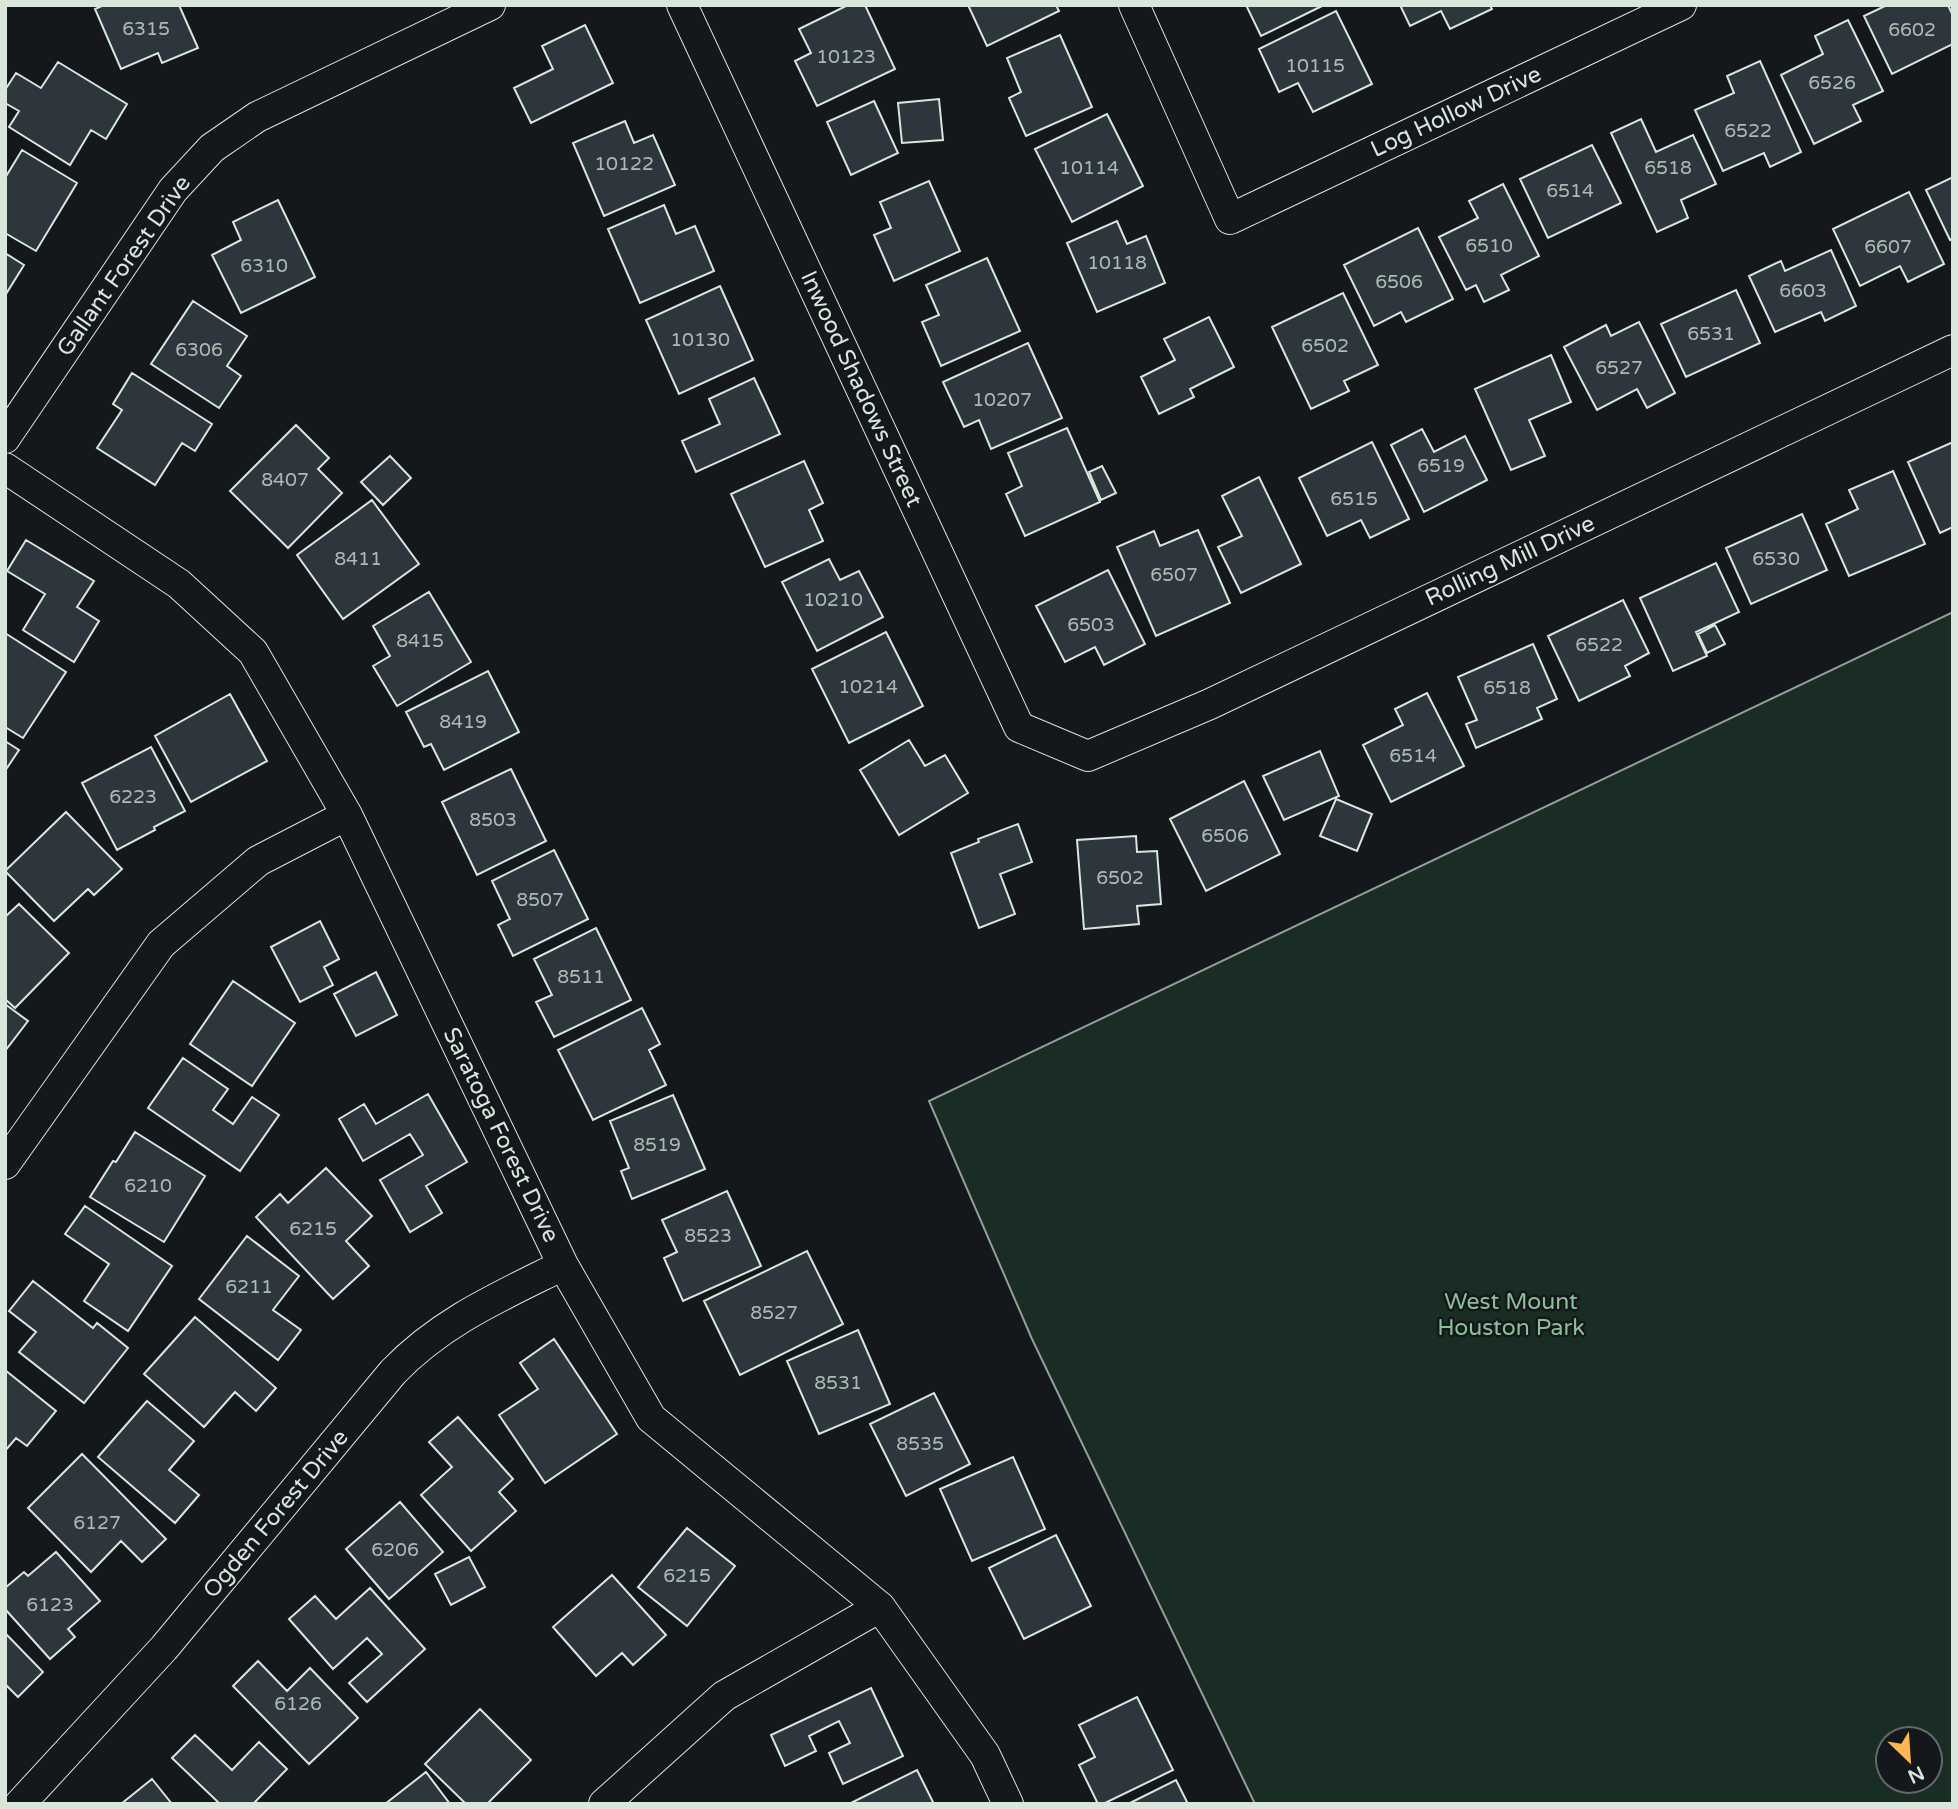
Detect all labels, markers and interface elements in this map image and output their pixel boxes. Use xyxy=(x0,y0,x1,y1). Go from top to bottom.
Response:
house number: 6315 xyxy=(122,18,170,40)
house number: 6602 xyxy=(1888,19,1936,41)
house number: 10123 xyxy=(816,46,876,68)
house number: 10115 xyxy=(1285,55,1345,77)
street label: Log Hollow Drive xyxy=(1366,60,1546,164)
house number: 6526 xyxy=(1808,72,1856,94)
house number: 6522 xyxy=(1724,120,1772,142)
house number: 10122 xyxy=(594,153,654,175)
house number: 10114 xyxy=(1059,157,1119,179)
house number: 6518 xyxy=(1644,157,1692,179)
street label: Gallant Forest Drive xyxy=(51,170,197,362)
house number: 6514 xyxy=(1546,180,1594,202)
house number: 6510 xyxy=(1465,235,1513,257)
house number: 6607 xyxy=(1864,236,1912,258)
house number: 10118 xyxy=(1087,252,1147,274)
house number: 6310 xyxy=(240,255,288,277)
street label: Inwood Shadows Street xyxy=(794,267,928,512)
house number: 6506 xyxy=(1375,271,1423,293)
house number: 6603 xyxy=(1779,280,1827,302)
house number: 6531 xyxy=(1687,323,1735,345)
house number: 10130 xyxy=(670,329,730,351)
house number: 6502 xyxy=(1301,335,1349,357)
house number: 6306 xyxy=(175,339,223,361)
house number: 6527 xyxy=(1595,357,1643,379)
house number: 10207 xyxy=(972,389,1032,411)
house number: 6519 xyxy=(1417,455,1465,477)
house number: 8407 xyxy=(261,469,309,491)
house number: 6515 xyxy=(1330,488,1378,510)
street label: Rolling Mill Drive xyxy=(1421,509,1599,613)
house number: 8411 xyxy=(334,548,382,570)
house number: 6530 xyxy=(1752,548,1800,570)
house number: 6507 xyxy=(1150,564,1198,586)
house number: 10210 xyxy=(803,589,863,611)
house number: 6503 xyxy=(1067,614,1115,636)
house number: 8415 xyxy=(396,630,444,652)
house number: 6522 xyxy=(1575,634,1623,656)
house number: 10214 xyxy=(838,676,898,698)
house number: 6518 xyxy=(1483,677,1531,699)
house number: 8419 xyxy=(439,711,487,733)
house number: 6514 xyxy=(1389,745,1437,767)
house number: 6223 xyxy=(109,786,157,808)
house number: 8503 xyxy=(469,809,517,831)
house number: 6506 xyxy=(1201,825,1249,847)
house number: 6502 xyxy=(1096,867,1144,889)
house number: 8507 xyxy=(516,889,564,911)
house number: 8511 xyxy=(557,966,605,988)
street label: Saratoga Forest Drive xyxy=(437,1023,565,1247)
house number: 8519 xyxy=(633,1134,681,1156)
house number: 6210 xyxy=(124,1175,172,1197)
house number: 6215 xyxy=(289,1218,337,1240)
house number: 8523 xyxy=(684,1225,732,1247)
house number: 6211 xyxy=(225,1276,273,1298)
park label: West Mount Houston Park xyxy=(1437,1288,1585,1342)
house number: 8527 xyxy=(750,1302,798,1324)
house number: 8531 xyxy=(814,1372,862,1394)
street label: Ogden Forest Drive xyxy=(197,1424,355,1604)
house number: 8535 xyxy=(896,1433,944,1455)
house number: 6127 xyxy=(73,1512,121,1534)
house number: 6206 xyxy=(371,1539,419,1561)
house number: 6215 xyxy=(663,1565,711,1587)
house number: 6123 xyxy=(26,1594,74,1616)
house number: 6126 xyxy=(274,1693,322,1715)
north arrow xyxy=(1874,1725,1944,1795)
text: N xyxy=(1904,1761,1927,1788)

